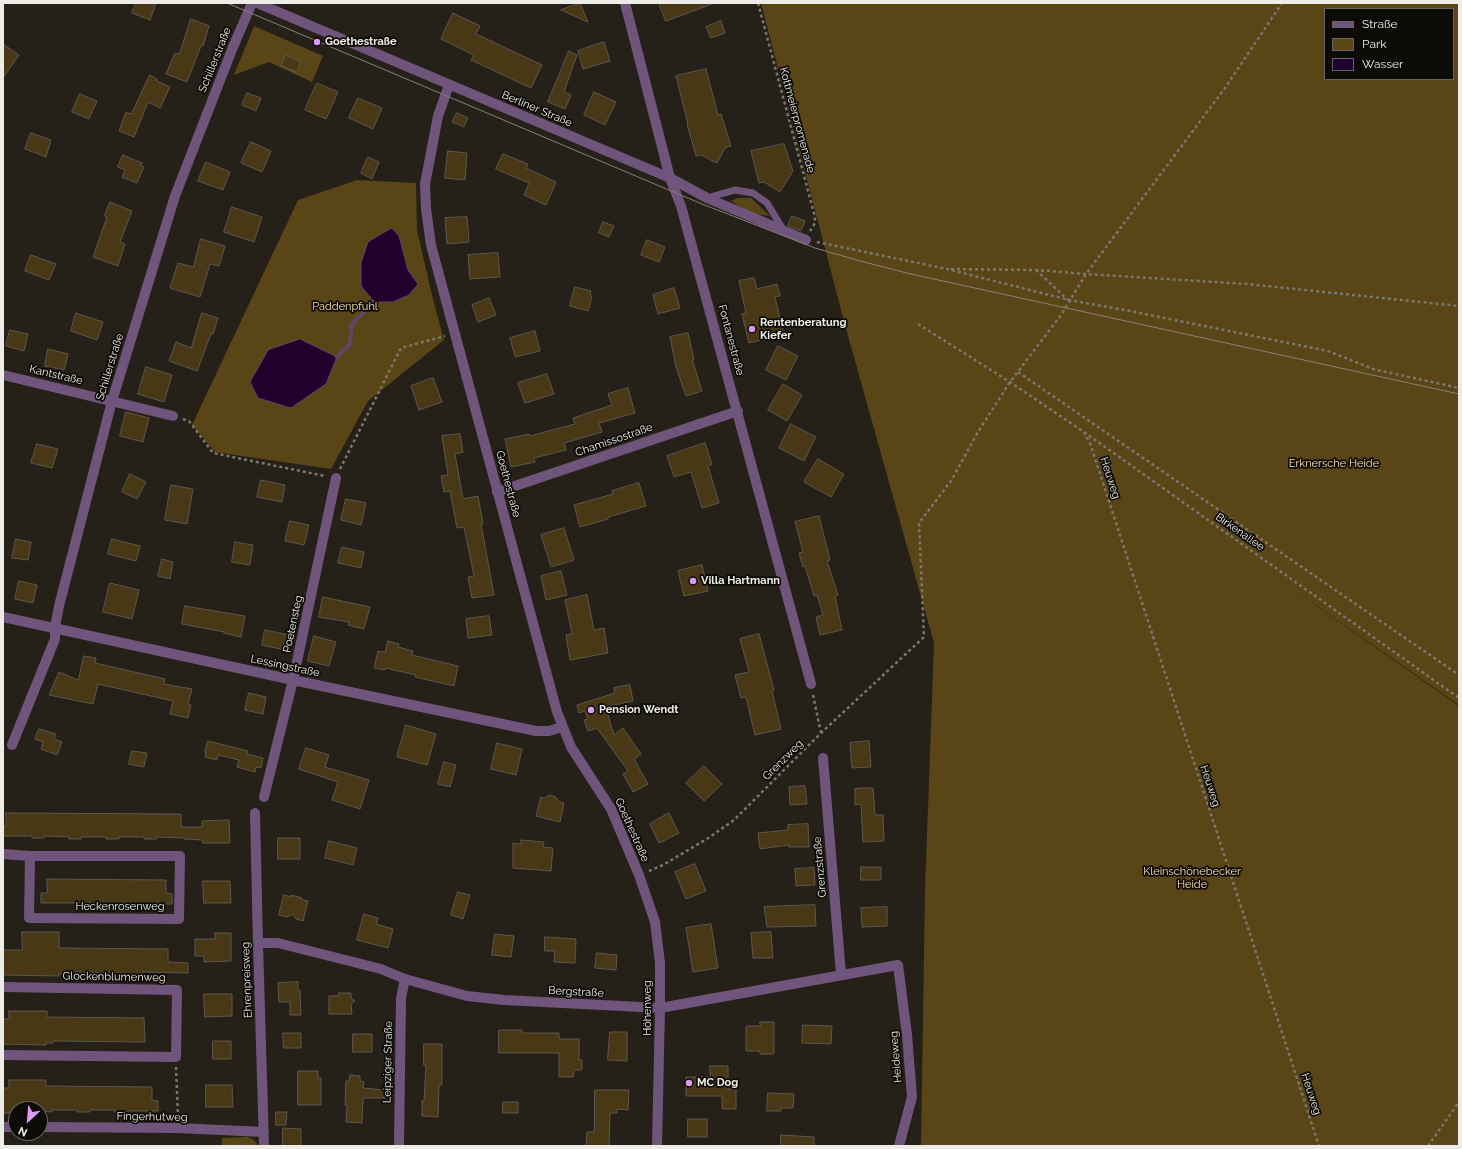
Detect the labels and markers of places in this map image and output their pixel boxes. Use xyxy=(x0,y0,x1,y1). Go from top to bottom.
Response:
place label: Goethestraße xyxy=(325,35,397,49)
marker: Goethestraße xyxy=(312,37,322,47)
place label: Rentenberatung Kiefer xyxy=(760,316,846,342)
marker: Rentenberatung Kiefer xyxy=(747,324,757,334)
place label: Villa Hartmann xyxy=(701,574,780,588)
marker: Villa Hartmann xyxy=(688,576,698,586)
place label: Pension Wendt xyxy=(599,703,678,717)
marker: Pension Wendt xyxy=(586,705,596,715)
place label: MC Dog xyxy=(697,1076,738,1090)
marker: MC Dog xyxy=(684,1078,694,1088)

